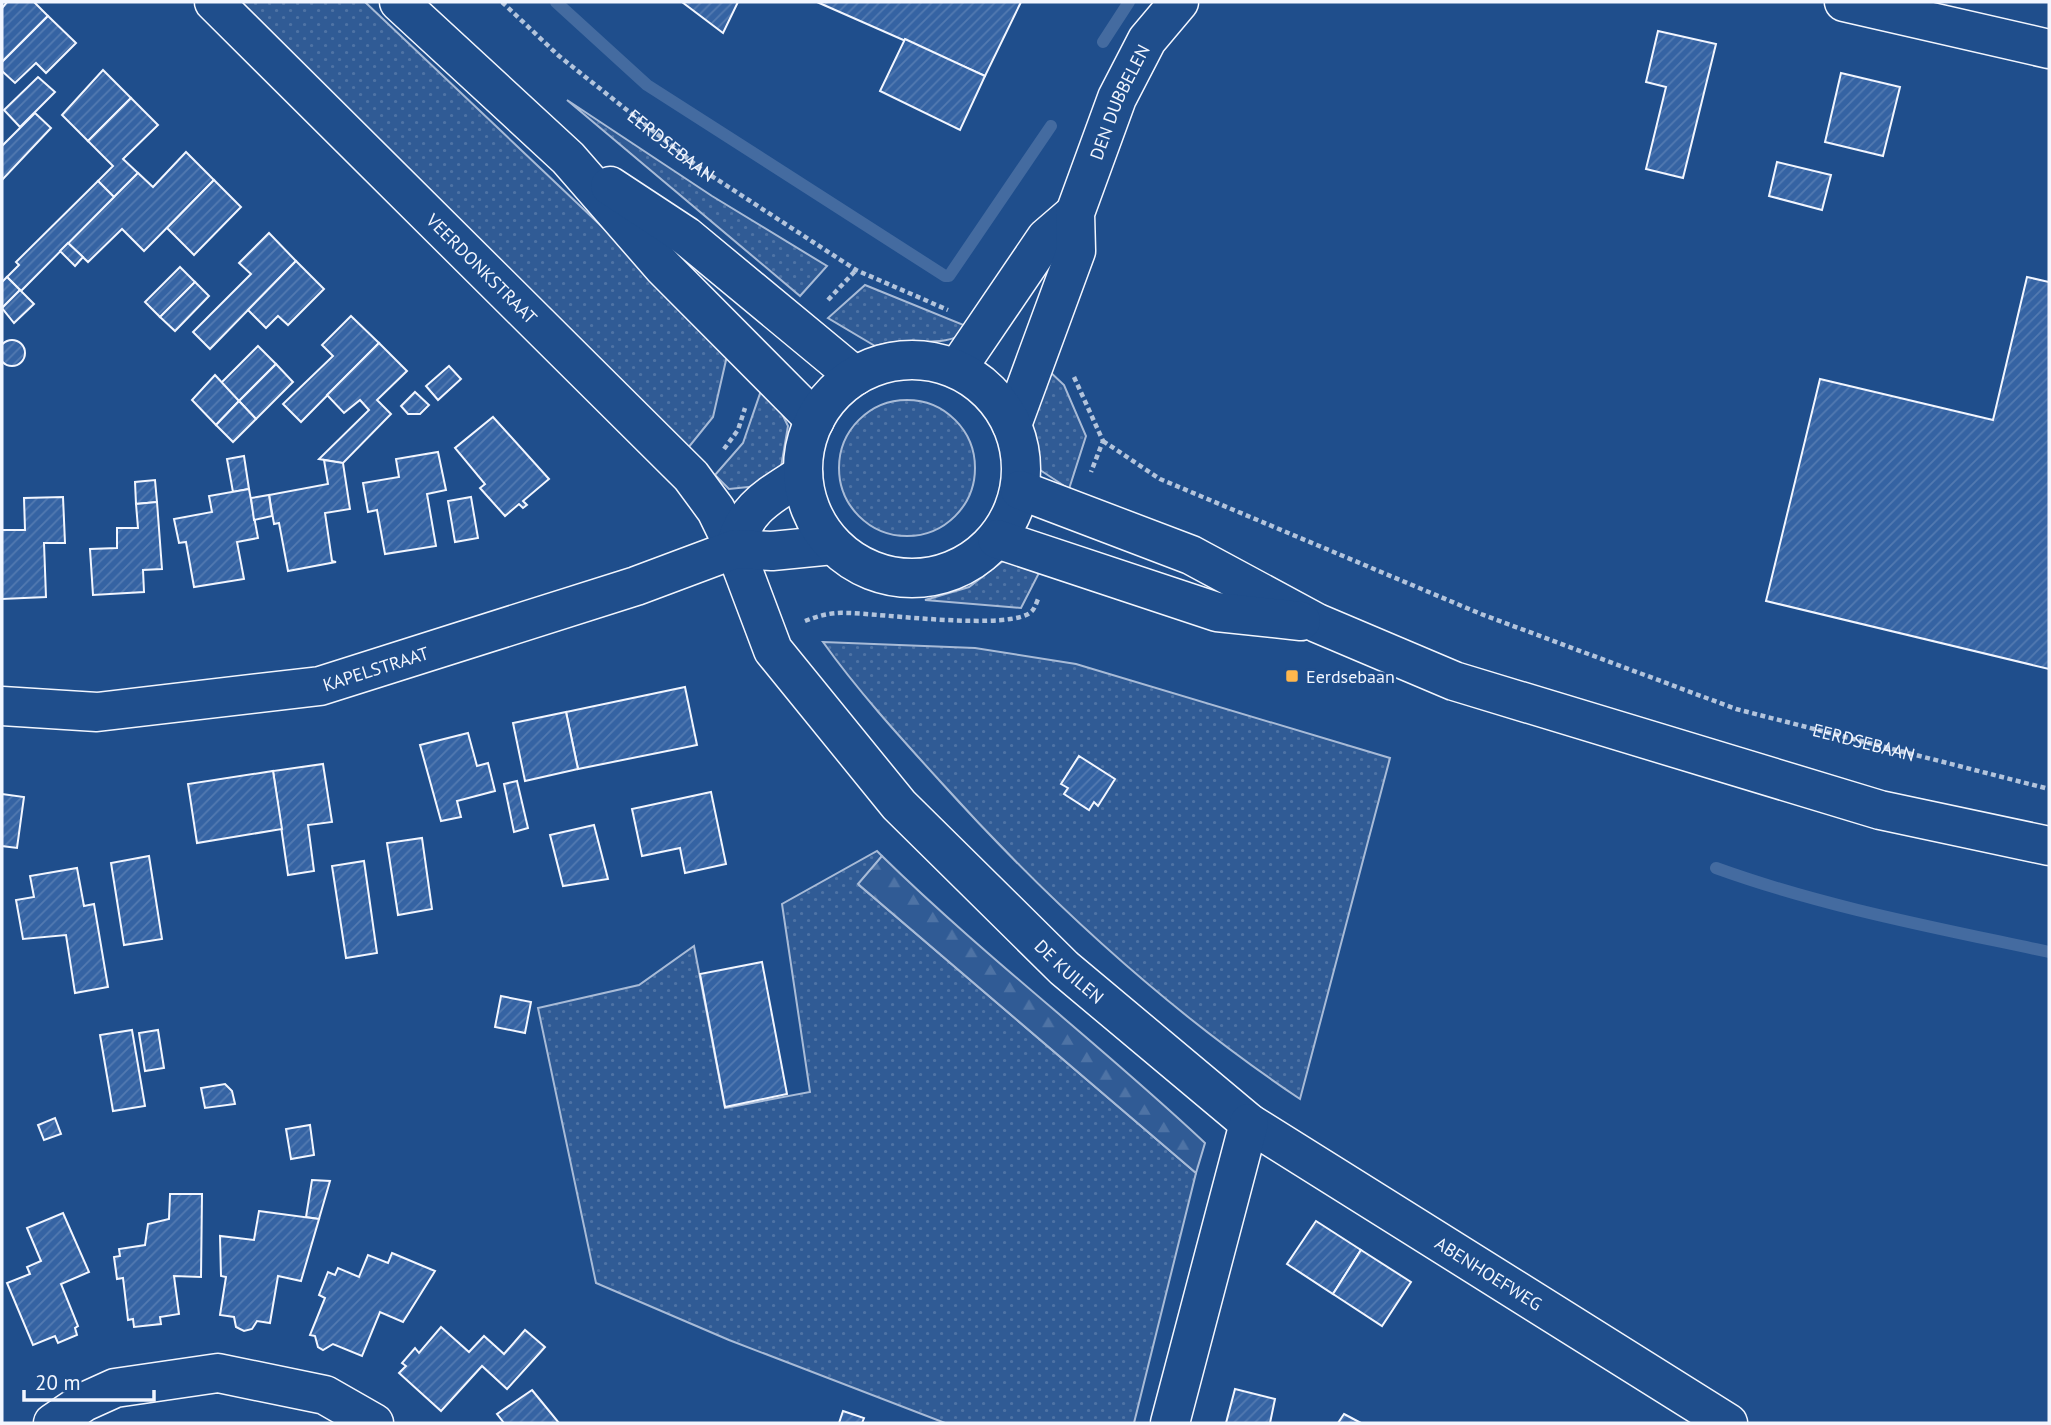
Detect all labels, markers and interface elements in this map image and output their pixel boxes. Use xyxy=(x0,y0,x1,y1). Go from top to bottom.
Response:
street label: DEN DUBBELEN xyxy=(1084,40,1154,163)
street label: EERDSEBAAN xyxy=(623,104,719,186)
street label: VEERDONKSTRAAT xyxy=(421,208,542,328)
street label: KAPELSTRAAT xyxy=(320,641,431,696)
place label: Eerdsebaan xyxy=(1306,665,1395,688)
marker: Eerdsebaan xyxy=(1284,668,1300,684)
street label: EERDSEBAAN xyxy=(1810,718,1918,766)
street label: DE KUILEN xyxy=(1030,934,1109,1008)
street label: ABENHOEFWEG xyxy=(1431,1231,1547,1315)
scale bar xyxy=(24,1358,154,1402)
text: 20 m xyxy=(35,1369,81,1396)

